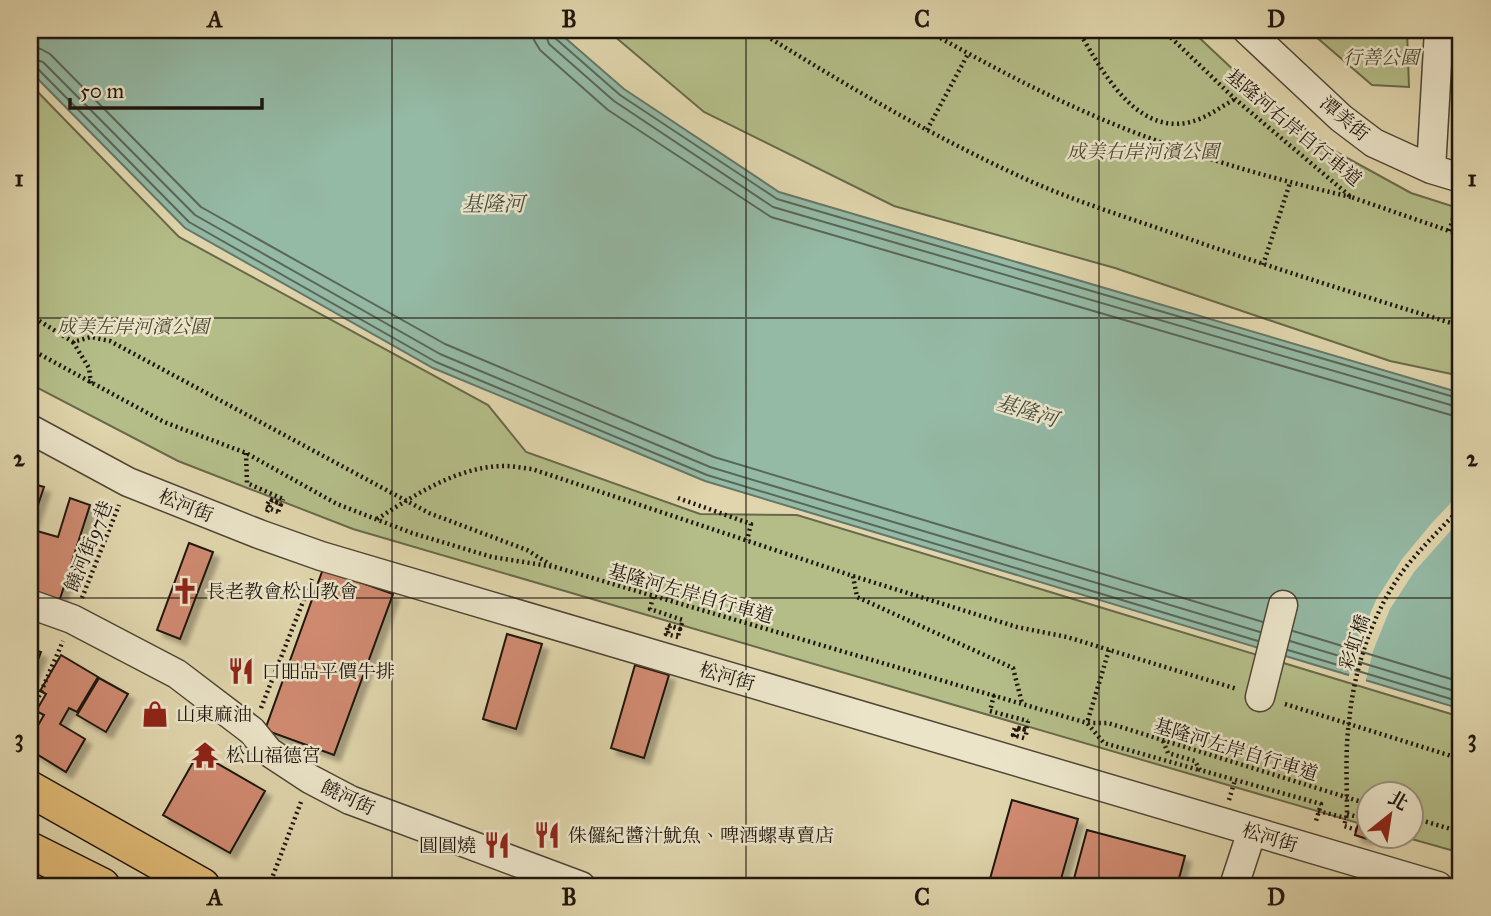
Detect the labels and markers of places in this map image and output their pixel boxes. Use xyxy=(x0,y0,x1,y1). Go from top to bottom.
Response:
church icon: 長老教會松山教會 xyxy=(170,576,200,606)
place label: 長老教會松山教會 xyxy=(206,580,358,603)
restaurant icon: 口昍品平價牛排 xyxy=(226,656,256,686)
place label: 口昍品平價牛排 xyxy=(262,660,395,683)
shop icon: 山東麻油 xyxy=(140,699,170,729)
place label: 山東麻油 xyxy=(176,703,252,726)
temple icon: 松山福德宮 xyxy=(190,740,220,770)
place label: 松山福德宮 xyxy=(226,744,321,767)
restaurant icon: 侏儸紀醬汁魷魚、啤酒螺專賣店 xyxy=(532,820,562,850)
place label: 侏儸紀醬汁魷魚、啤酒螺專賣店 xyxy=(568,824,834,847)
restaurant icon: 圓圓燒 xyxy=(482,830,512,860)
place label: 圓圓燒 xyxy=(419,834,476,857)

